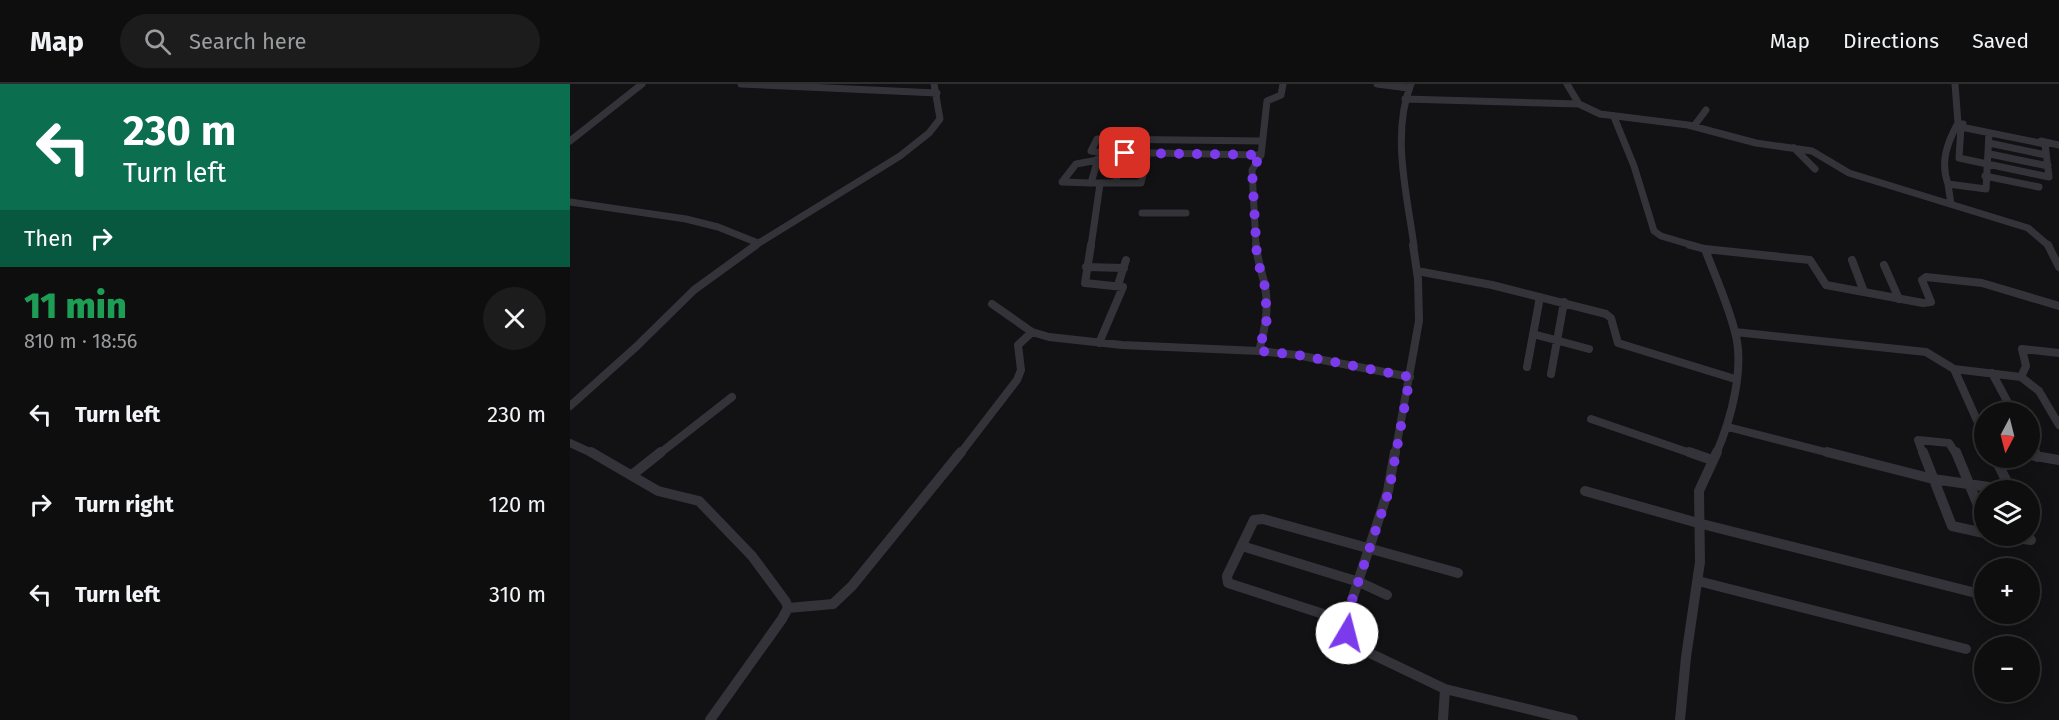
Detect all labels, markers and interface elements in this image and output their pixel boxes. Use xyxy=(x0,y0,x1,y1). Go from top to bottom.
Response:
search box xyxy=(120,14,540,68)
text: Map xyxy=(30,25,84,58)
icon: search xyxy=(141,25,174,58)
text: Search here xyxy=(189,28,307,55)
text: Map xyxy=(1770,28,1810,54)
text: Directions xyxy=(1843,28,1939,54)
text: Saved xyxy=(1972,28,2029,54)
text: 230 m xyxy=(123,106,236,156)
icon: left xyxy=(24,108,102,186)
pin xyxy=(1099,127,1150,178)
icon: arrive xyxy=(1108,136,1141,169)
text: Turn left xyxy=(123,157,226,189)
icon: right xyxy=(85,222,118,255)
text: Then xyxy=(24,225,73,252)
text: 11 min xyxy=(24,284,127,328)
button: close xyxy=(483,287,546,350)
text: 810 m · 18:56 xyxy=(24,329,137,353)
icon: left xyxy=(24,398,57,431)
text: Turn left xyxy=(75,401,160,428)
text: 230 m xyxy=(487,401,546,428)
north arrow xyxy=(1974,402,2040,468)
map controls xyxy=(1974,402,2040,702)
button: layers xyxy=(1974,480,2040,546)
icon: right xyxy=(24,488,57,521)
text: Turn right xyxy=(75,491,174,518)
text: 120 m xyxy=(489,491,546,518)
button: + xyxy=(1974,558,2040,624)
icon: left xyxy=(24,578,57,611)
text: Turn left xyxy=(75,581,160,608)
text: 310 m xyxy=(489,581,546,608)
position arrow xyxy=(1315,601,1379,665)
button: − xyxy=(1974,636,2040,702)

